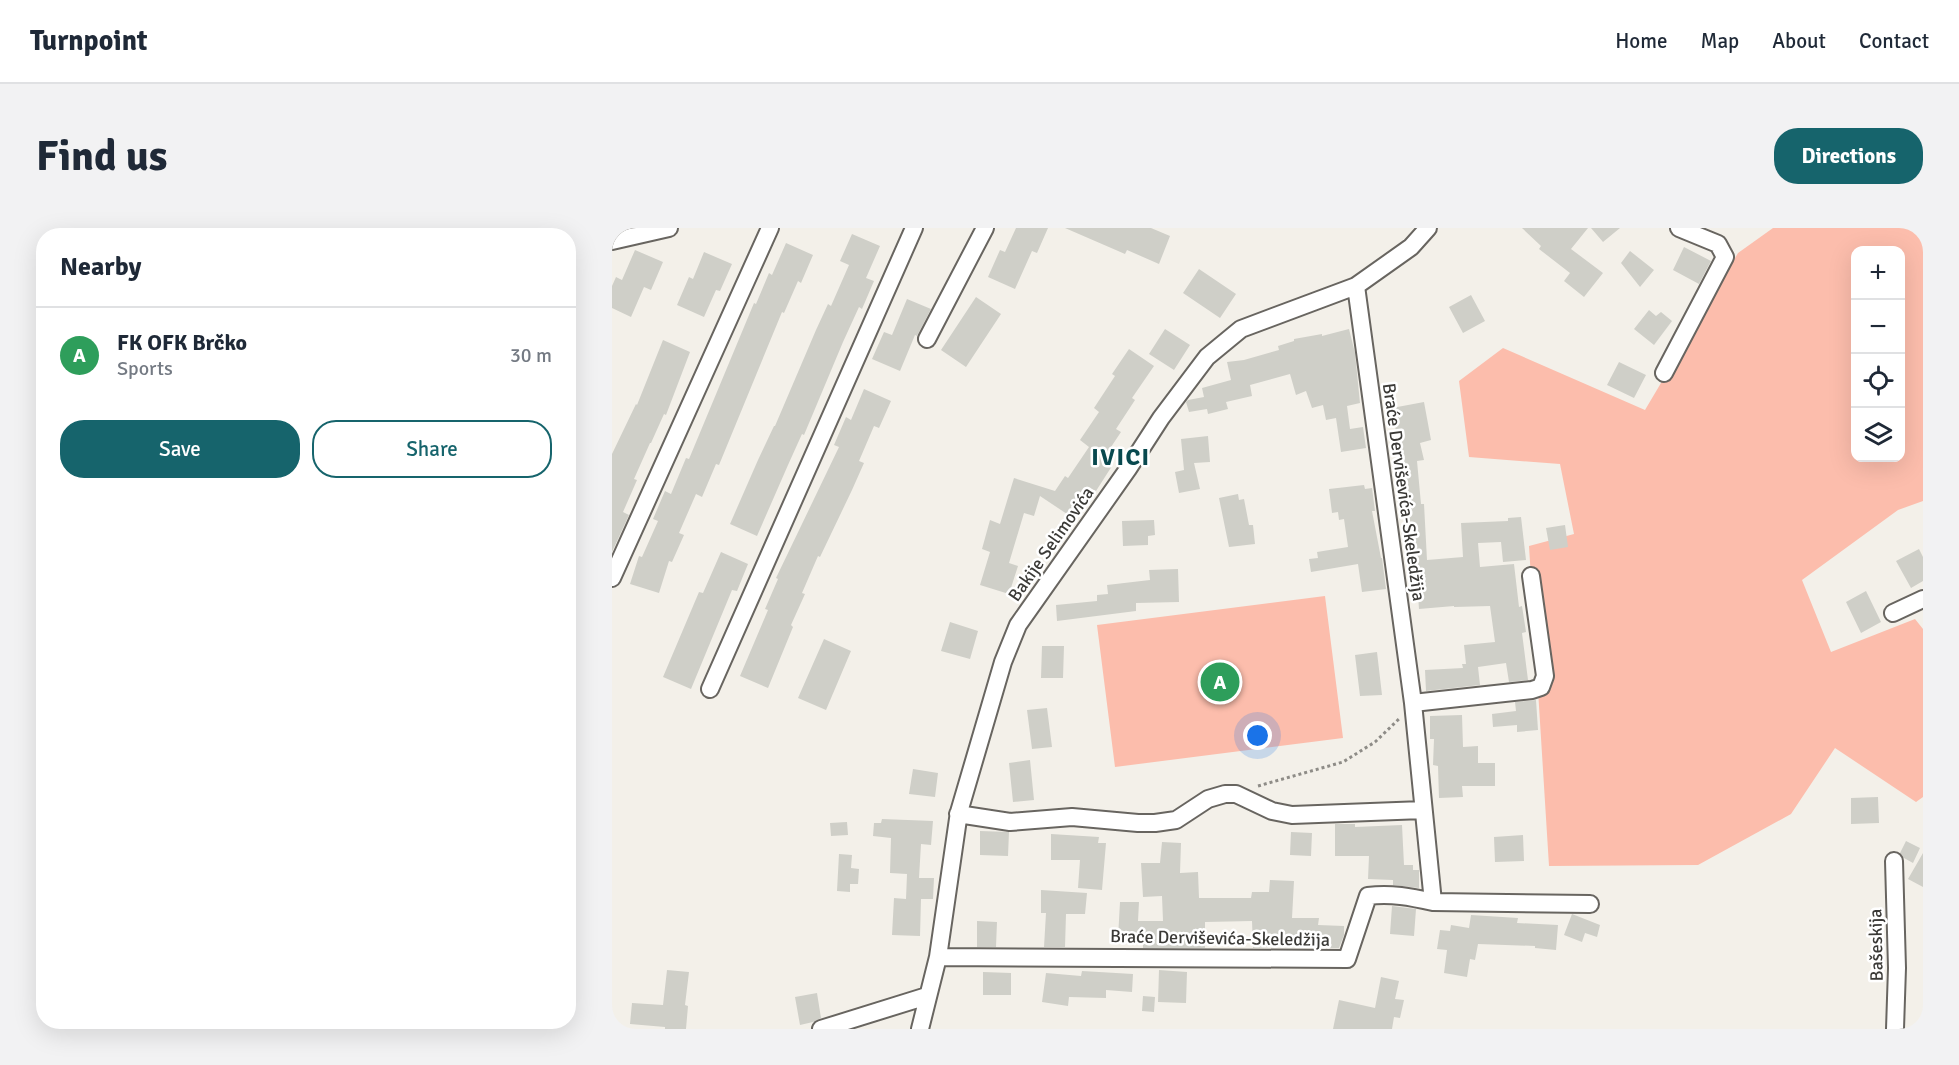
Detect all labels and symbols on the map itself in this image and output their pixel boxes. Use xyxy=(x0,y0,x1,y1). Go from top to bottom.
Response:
street label: Braće Derviševića-Skeledžija xyxy=(1378,382,1430,602)
district label: IVICI xyxy=(1091,442,1151,472)
street label: Bakije Selimovića xyxy=(1003,482,1099,606)
pin: A xyxy=(1200,660,1240,704)
your location xyxy=(1243,721,1272,750)
street label: Bašeskija xyxy=(1864,908,1888,982)
street label: Braće Derviševića-Skeledžija xyxy=(1110,925,1330,951)

